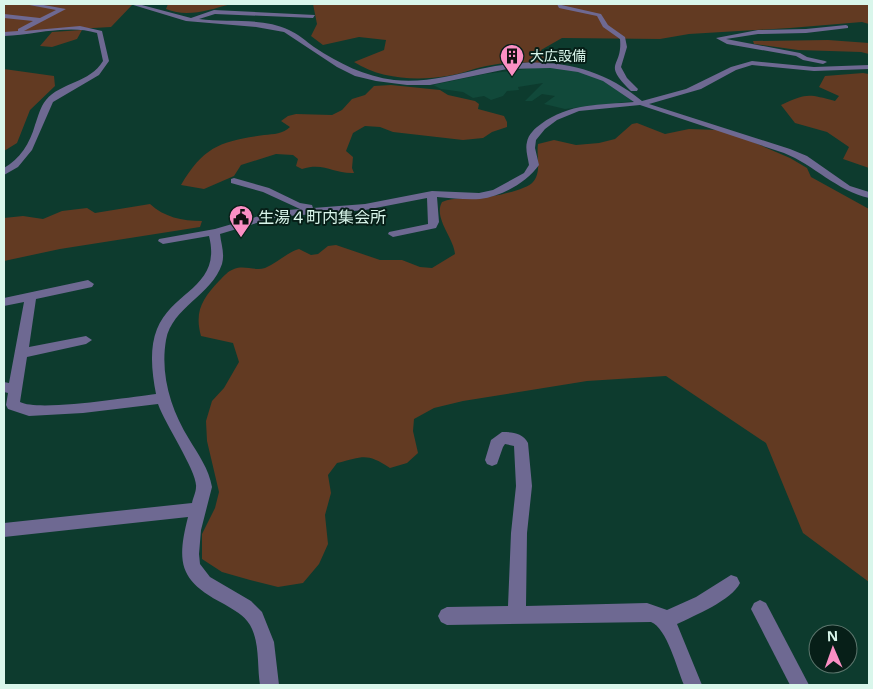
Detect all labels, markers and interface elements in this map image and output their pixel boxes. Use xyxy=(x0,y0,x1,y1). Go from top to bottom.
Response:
building icon: 大広設備 xyxy=(499,43,525,77)
place label: 大広設備 xyxy=(530,46,586,65)
public building icon: 生湯４町内集会所 xyxy=(228,204,254,238)
place label: 生湯４町内集会所 xyxy=(258,206,386,228)
north arrow xyxy=(808,624,858,674)
text: N xyxy=(827,626,839,645)

